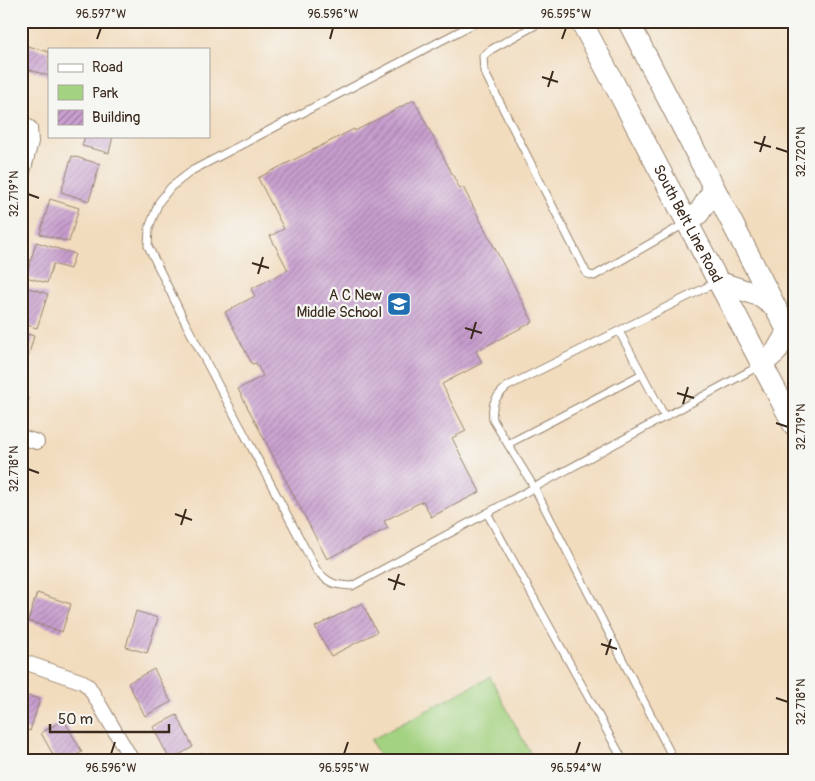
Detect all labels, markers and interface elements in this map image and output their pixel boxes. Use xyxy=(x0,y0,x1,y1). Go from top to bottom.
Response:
text: 96.597°W xyxy=(76,7,126,22)
text: 96.596°W xyxy=(308,7,358,22)
text: 96.595°W xyxy=(541,7,591,22)
legend xyxy=(48,48,210,138)
text: Road xyxy=(92,58,123,77)
text: Park xyxy=(92,84,119,103)
text: Building xyxy=(92,108,140,127)
text: 32.720°N xyxy=(794,127,809,177)
street label: South Belt Line Road xyxy=(649,161,727,286)
text: 32.719°N xyxy=(7,171,22,217)
place label: A C New Middle School xyxy=(297,286,382,322)
school or university icon: A C New Middle School xyxy=(386,291,412,317)
text: 32.719°N xyxy=(794,404,809,450)
text: 32.718°N xyxy=(7,446,22,492)
text: 32.718°N xyxy=(794,679,809,725)
scale bar xyxy=(50,701,169,733)
text: 50 m xyxy=(58,710,93,729)
text: 96.596°W xyxy=(86,761,136,776)
text: 96.595°W xyxy=(319,761,369,776)
text: 96.594°W xyxy=(551,761,601,776)

